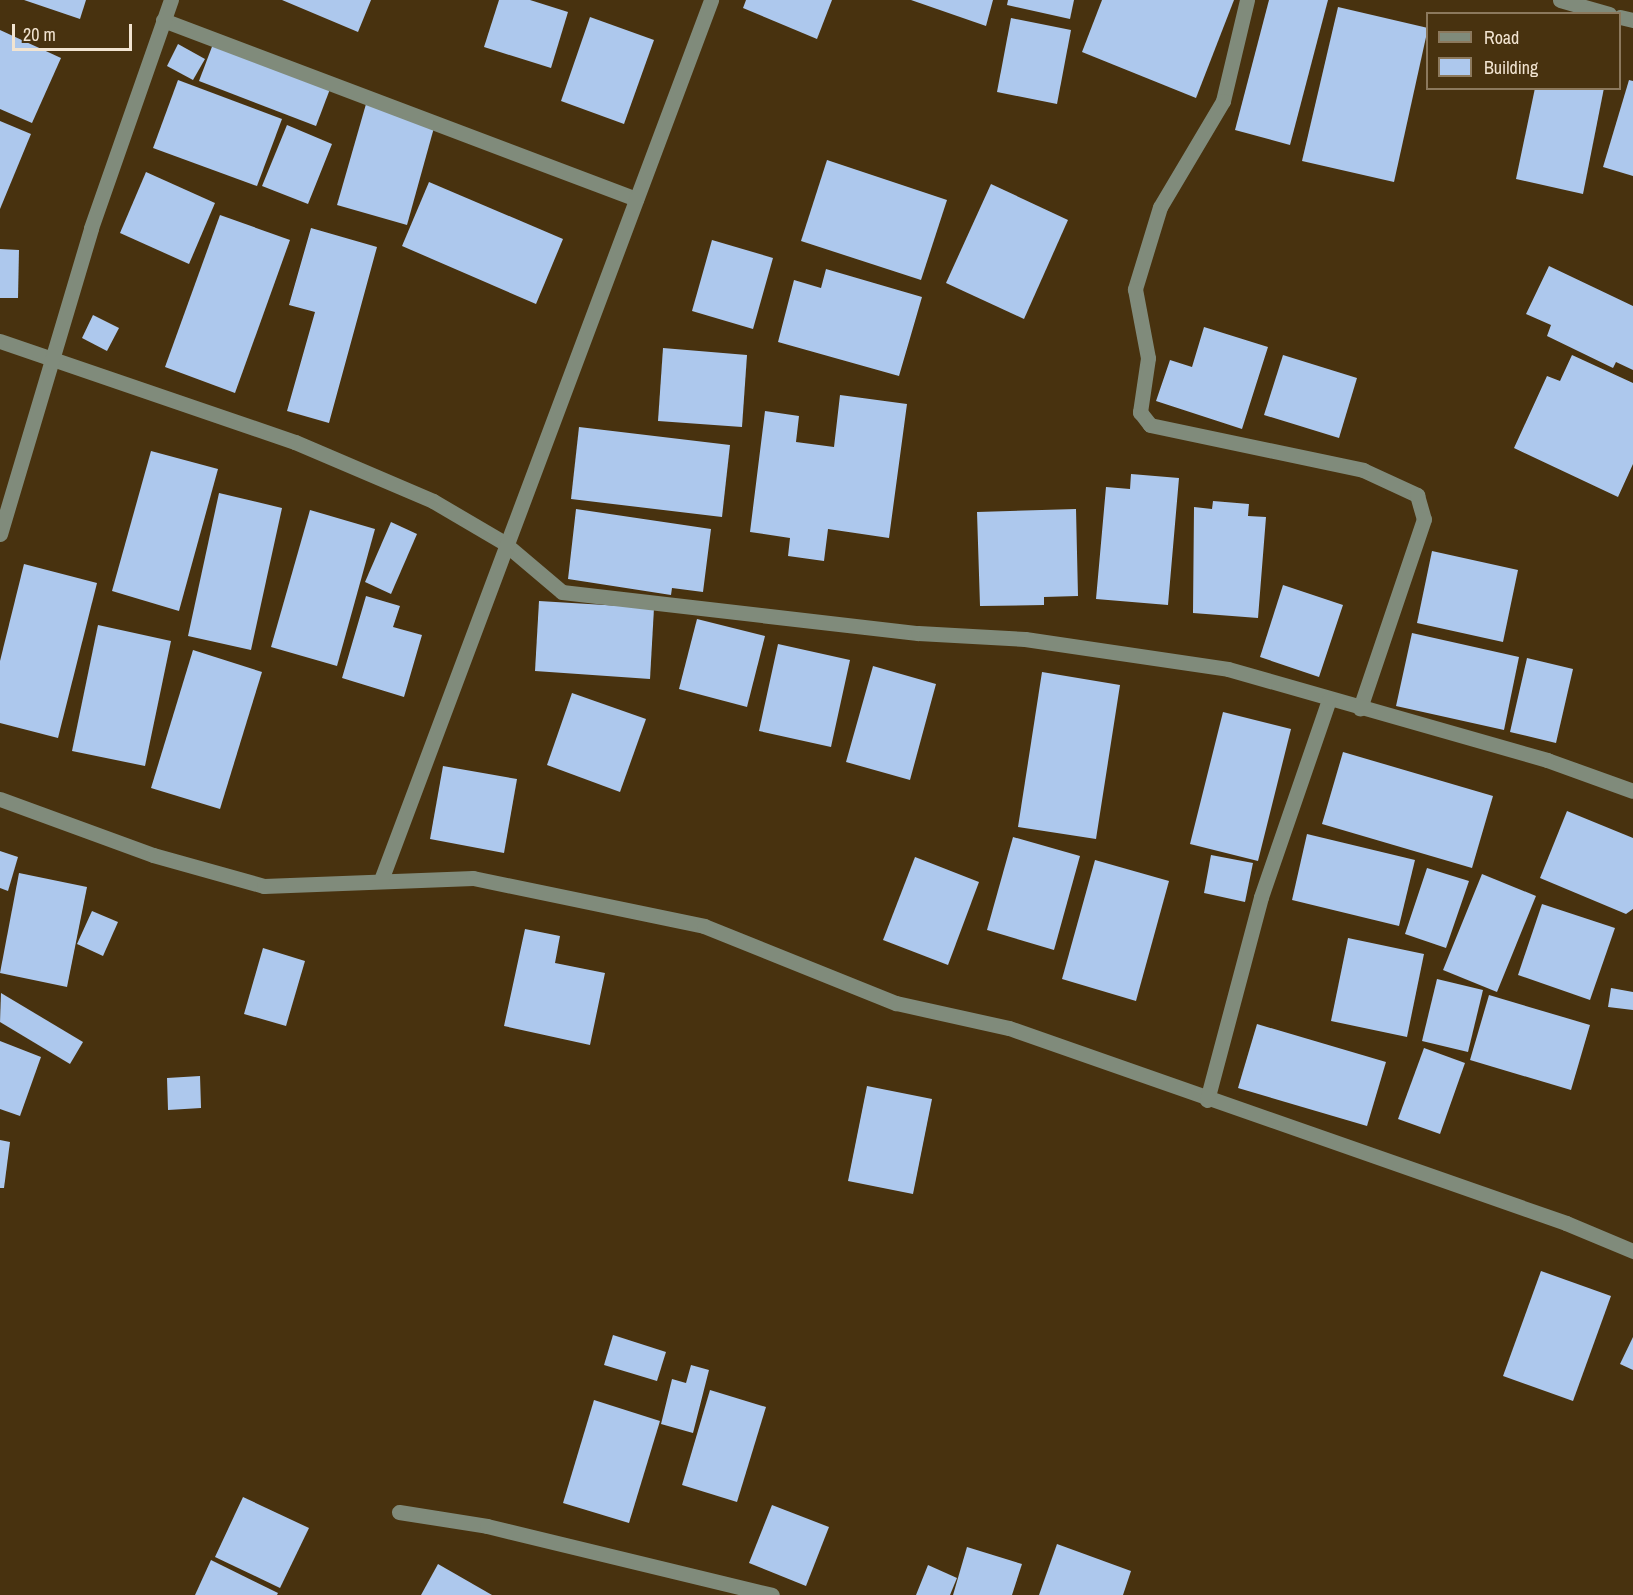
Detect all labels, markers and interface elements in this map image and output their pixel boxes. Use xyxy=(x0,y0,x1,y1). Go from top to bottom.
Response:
scale bar xyxy=(15,12,135,50)
legend xyxy=(1426,12,1621,90)
text: 20 m xyxy=(23,22,56,47)
text: Road xyxy=(1484,25,1519,50)
text: Building xyxy=(1484,55,1538,80)

